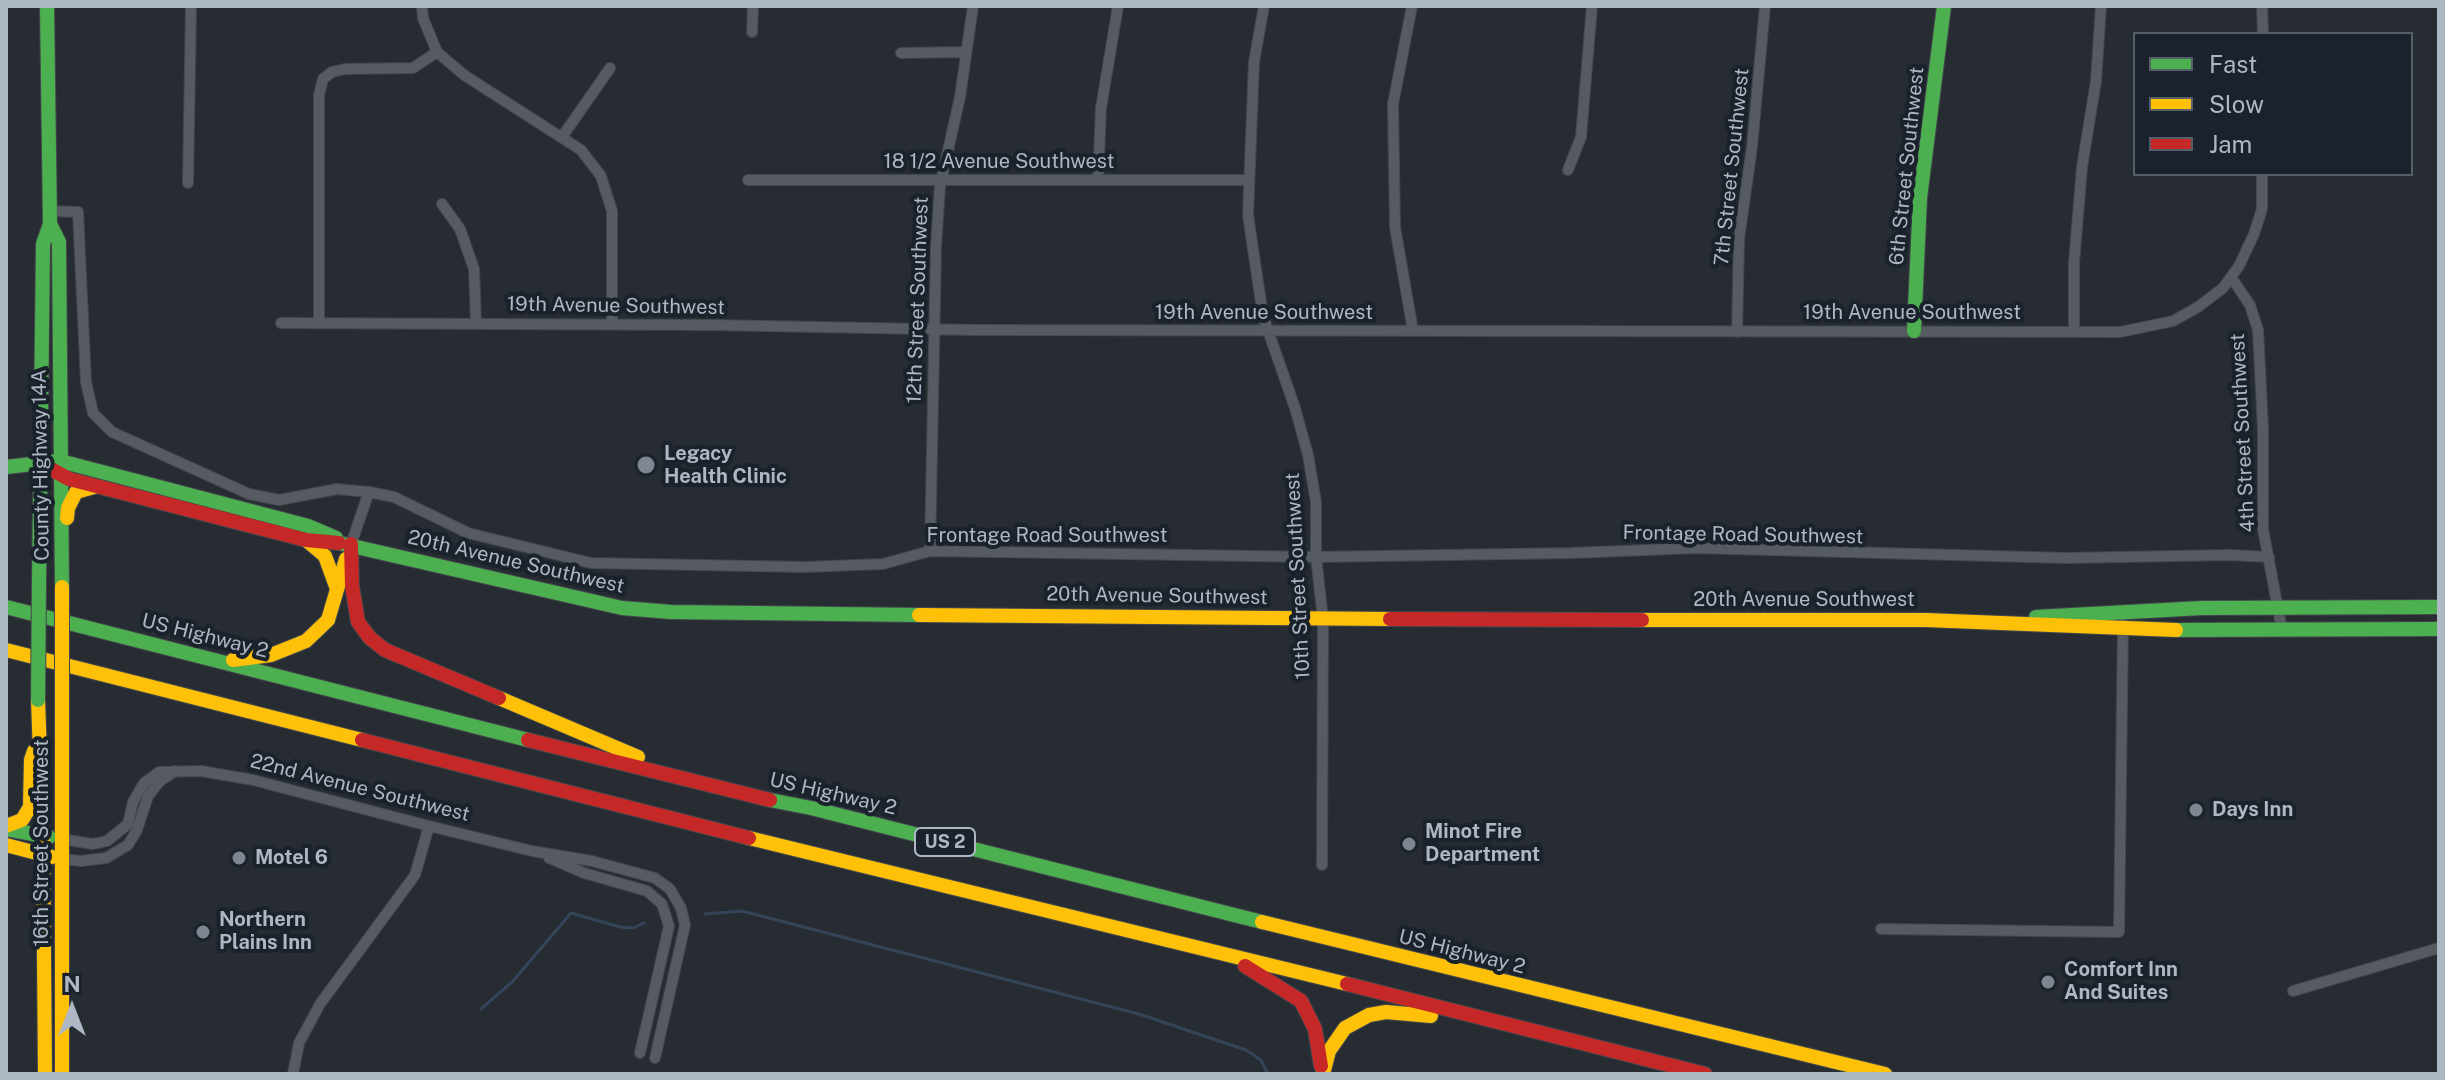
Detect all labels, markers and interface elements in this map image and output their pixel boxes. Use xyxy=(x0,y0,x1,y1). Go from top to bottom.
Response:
legend xyxy=(2133,32,2413,176)
text: Fast xyxy=(2209,50,2257,78)
street label: 6th Street Southwest xyxy=(1885,66,1929,266)
street label: 7th Street Southwest xyxy=(1710,67,1754,267)
text: Slow xyxy=(2209,90,2264,118)
text: Jam xyxy=(2209,130,2252,158)
street label: 18 1/2 Avenue Southwest xyxy=(883,150,1115,174)
street label: 12th Street Southwest xyxy=(902,196,934,404)
street label: 19th Avenue Southwest xyxy=(507,292,725,320)
street label: 19th Avenue Southwest xyxy=(1155,301,1373,325)
street label: 19th Avenue Southwest xyxy=(1803,301,2021,325)
street label: 4th Street Southwest xyxy=(2226,333,2260,533)
street label: County Highway 14A xyxy=(27,369,55,561)
place label: Legacy Health Clinic xyxy=(664,442,787,489)
marker: Legacy Health Clinic xyxy=(635,454,657,476)
street label: 10th Street Southwest xyxy=(1281,472,1315,680)
street label: Frontage Road Southwest xyxy=(1622,521,1864,549)
street label: Frontage Road Southwest xyxy=(927,524,1167,548)
street label: 20th Avenue Southwest xyxy=(405,525,627,599)
street label: 20th Avenue Southwest xyxy=(1046,582,1268,610)
street label: 20th Avenue Southwest xyxy=(1693,588,1915,612)
street label: US Highway 2 xyxy=(139,609,271,663)
street label: 16th Street Southwest xyxy=(30,739,54,947)
street label: 22nd Avenue Southwest xyxy=(248,749,472,827)
street label: US Highway 2 xyxy=(767,768,899,820)
place label: Days Inn xyxy=(2212,798,2293,822)
marker: Days Inn xyxy=(2187,801,2205,819)
place label: Minot Fire Department xyxy=(1425,820,1540,867)
road number: US 2 xyxy=(915,828,975,856)
marker: Minot Fire Department xyxy=(1400,835,1418,853)
place label: Motel 6 xyxy=(255,846,328,870)
marker: Motel 6 xyxy=(230,849,248,867)
place label: Northern Plains Inn xyxy=(219,908,312,955)
marker: Northern Plains Inn xyxy=(194,923,212,941)
street label: US Highway 2 xyxy=(1396,925,1528,979)
place label: Comfort Inn And Suites xyxy=(2064,958,2178,1005)
north arrow xyxy=(32,968,112,1048)
text: N xyxy=(63,971,81,997)
marker: Comfort Inn And Suites xyxy=(2039,973,2057,991)

